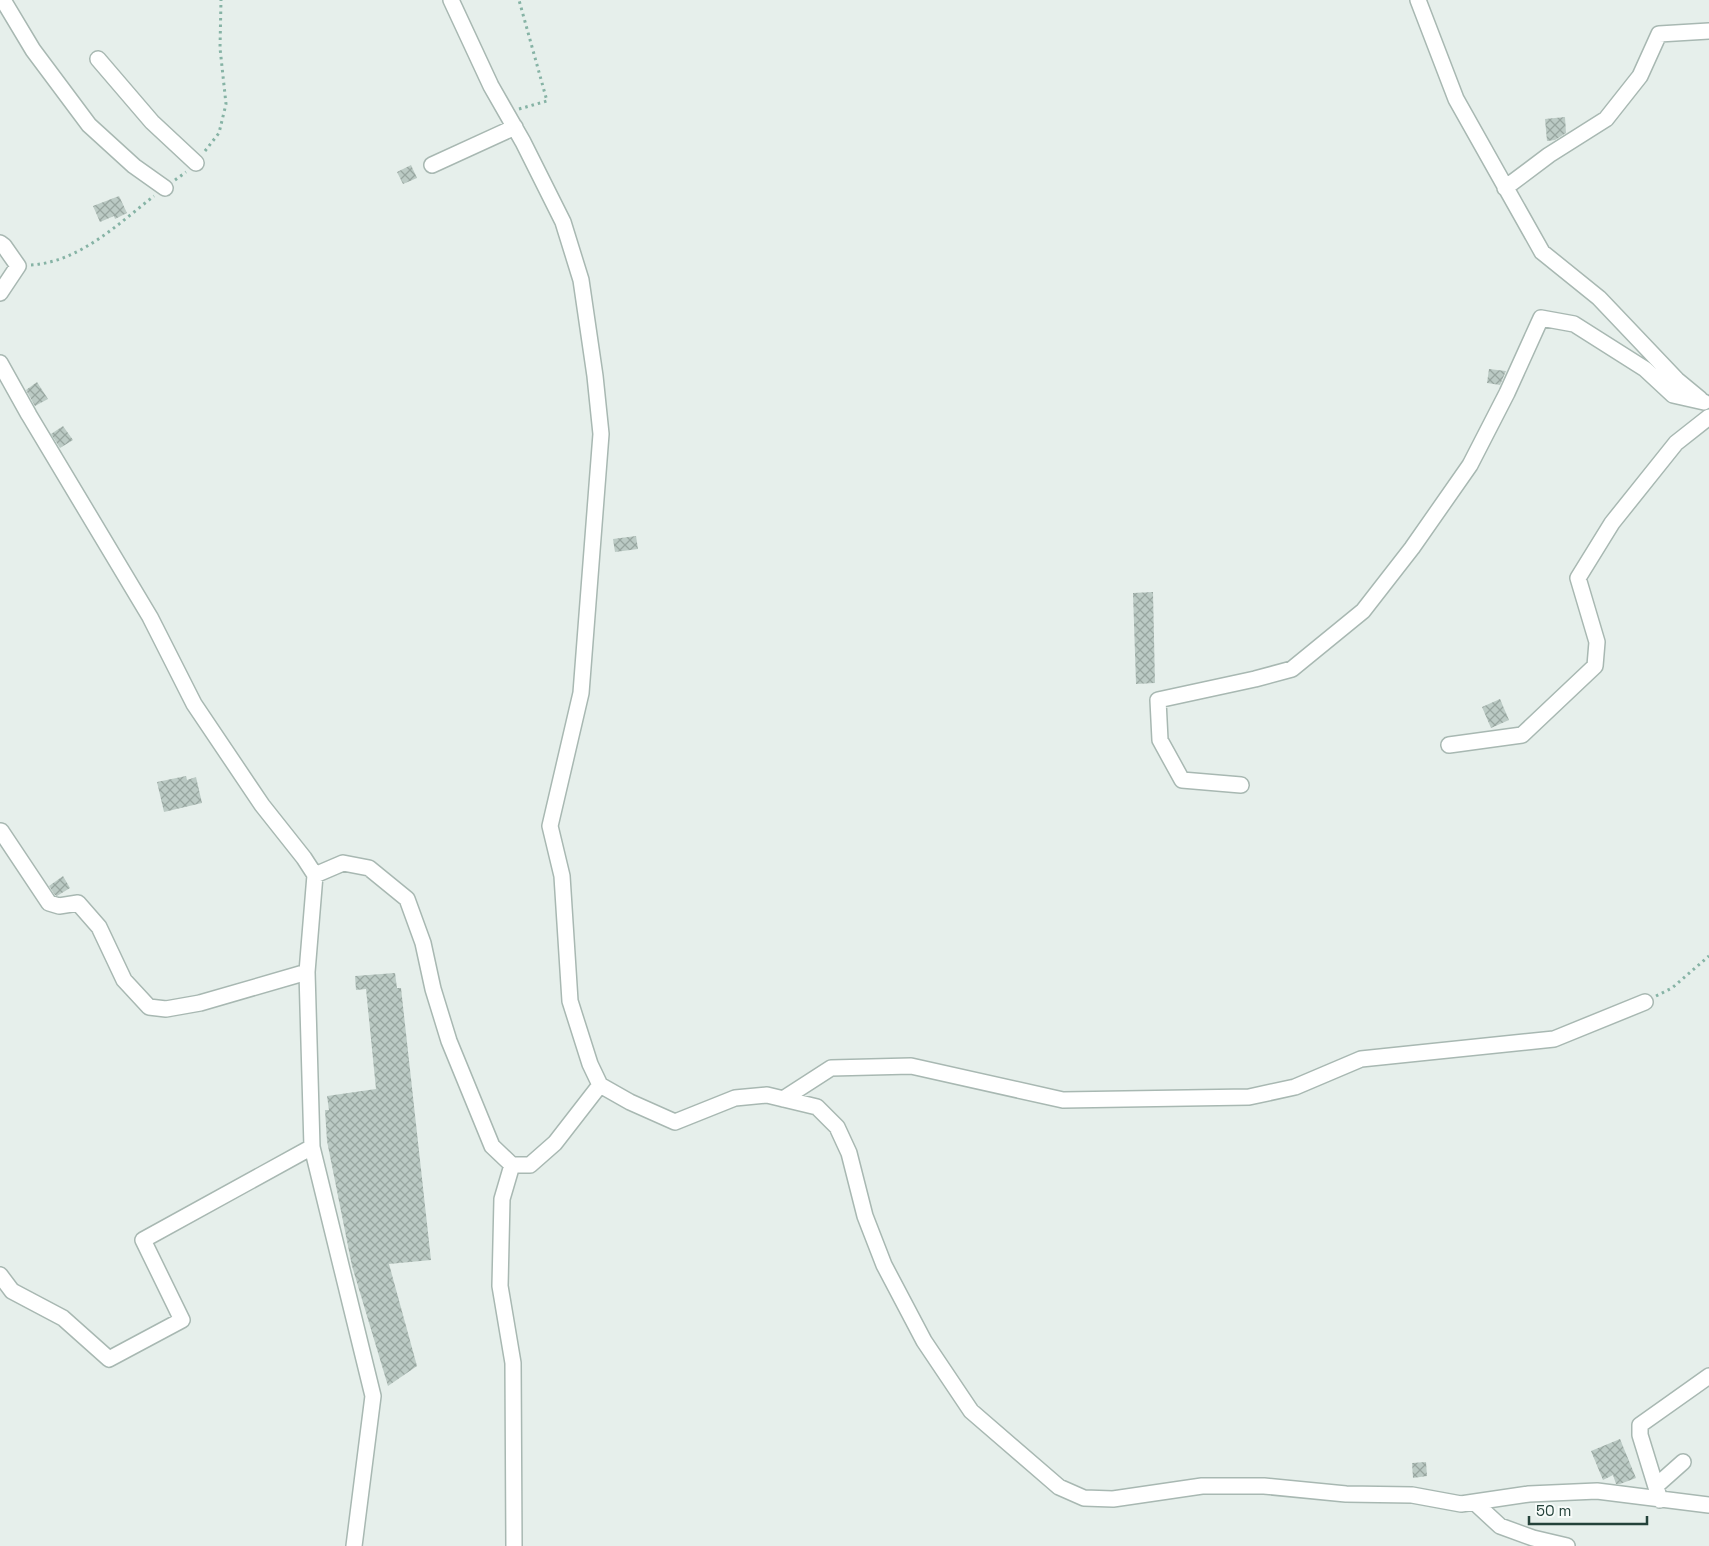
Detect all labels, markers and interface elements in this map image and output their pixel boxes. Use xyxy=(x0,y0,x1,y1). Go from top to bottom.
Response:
scale bar xyxy=(1529,1494,1646,1526)
text: 50 m xyxy=(1536,1501,1571,1520)

